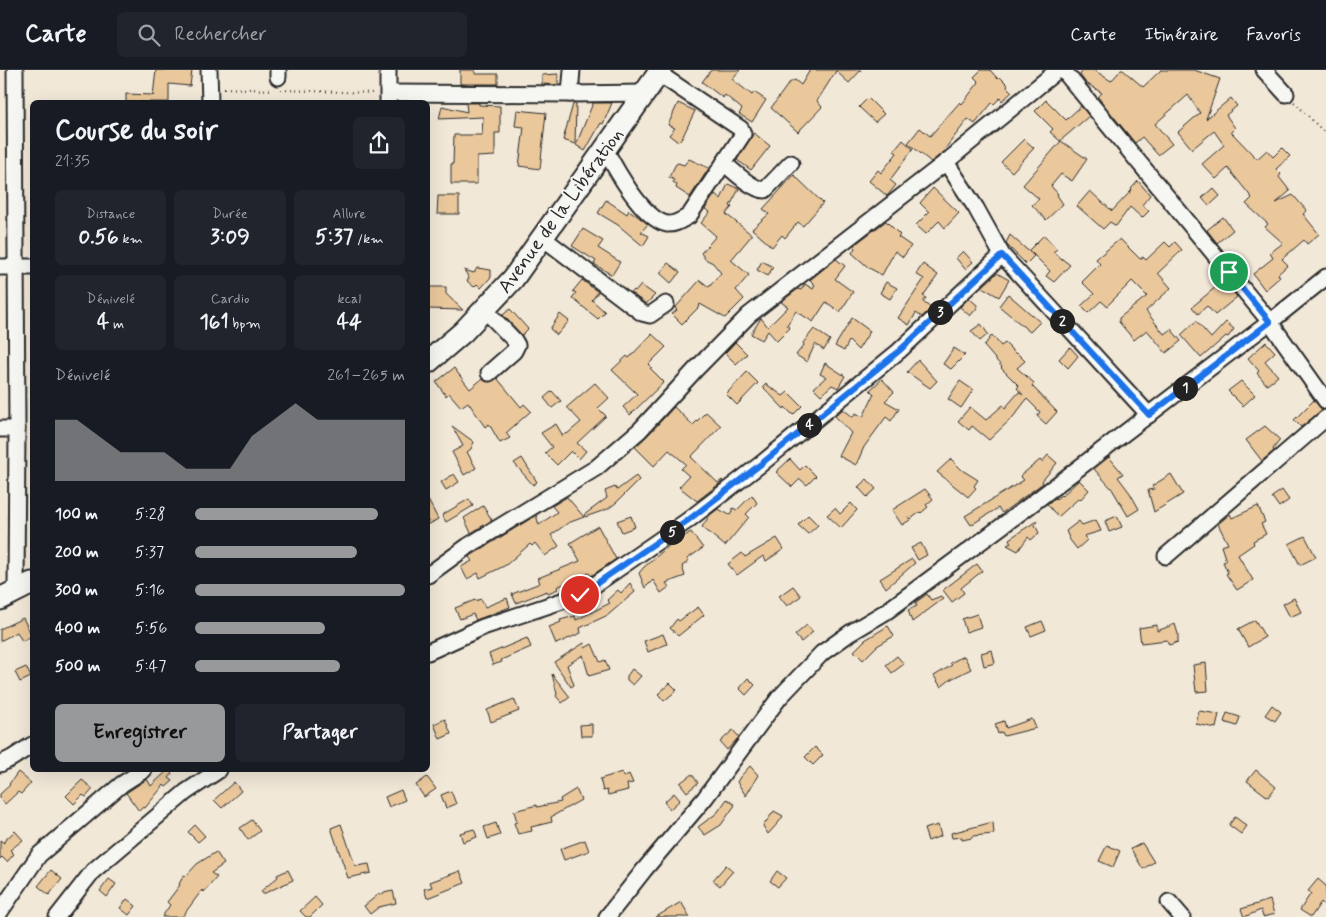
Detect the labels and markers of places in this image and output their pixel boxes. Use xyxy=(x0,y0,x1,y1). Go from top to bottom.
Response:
pin xyxy=(1208,251,1250,293)
pin: 3 xyxy=(928,300,952,324)
pin: 2 xyxy=(1050,308,1074,334)
pin: 1 xyxy=(1172,376,1198,400)
pin: 4 xyxy=(796,412,822,438)
pin: 5 xyxy=(660,520,684,544)
pin xyxy=(559,574,601,616)

